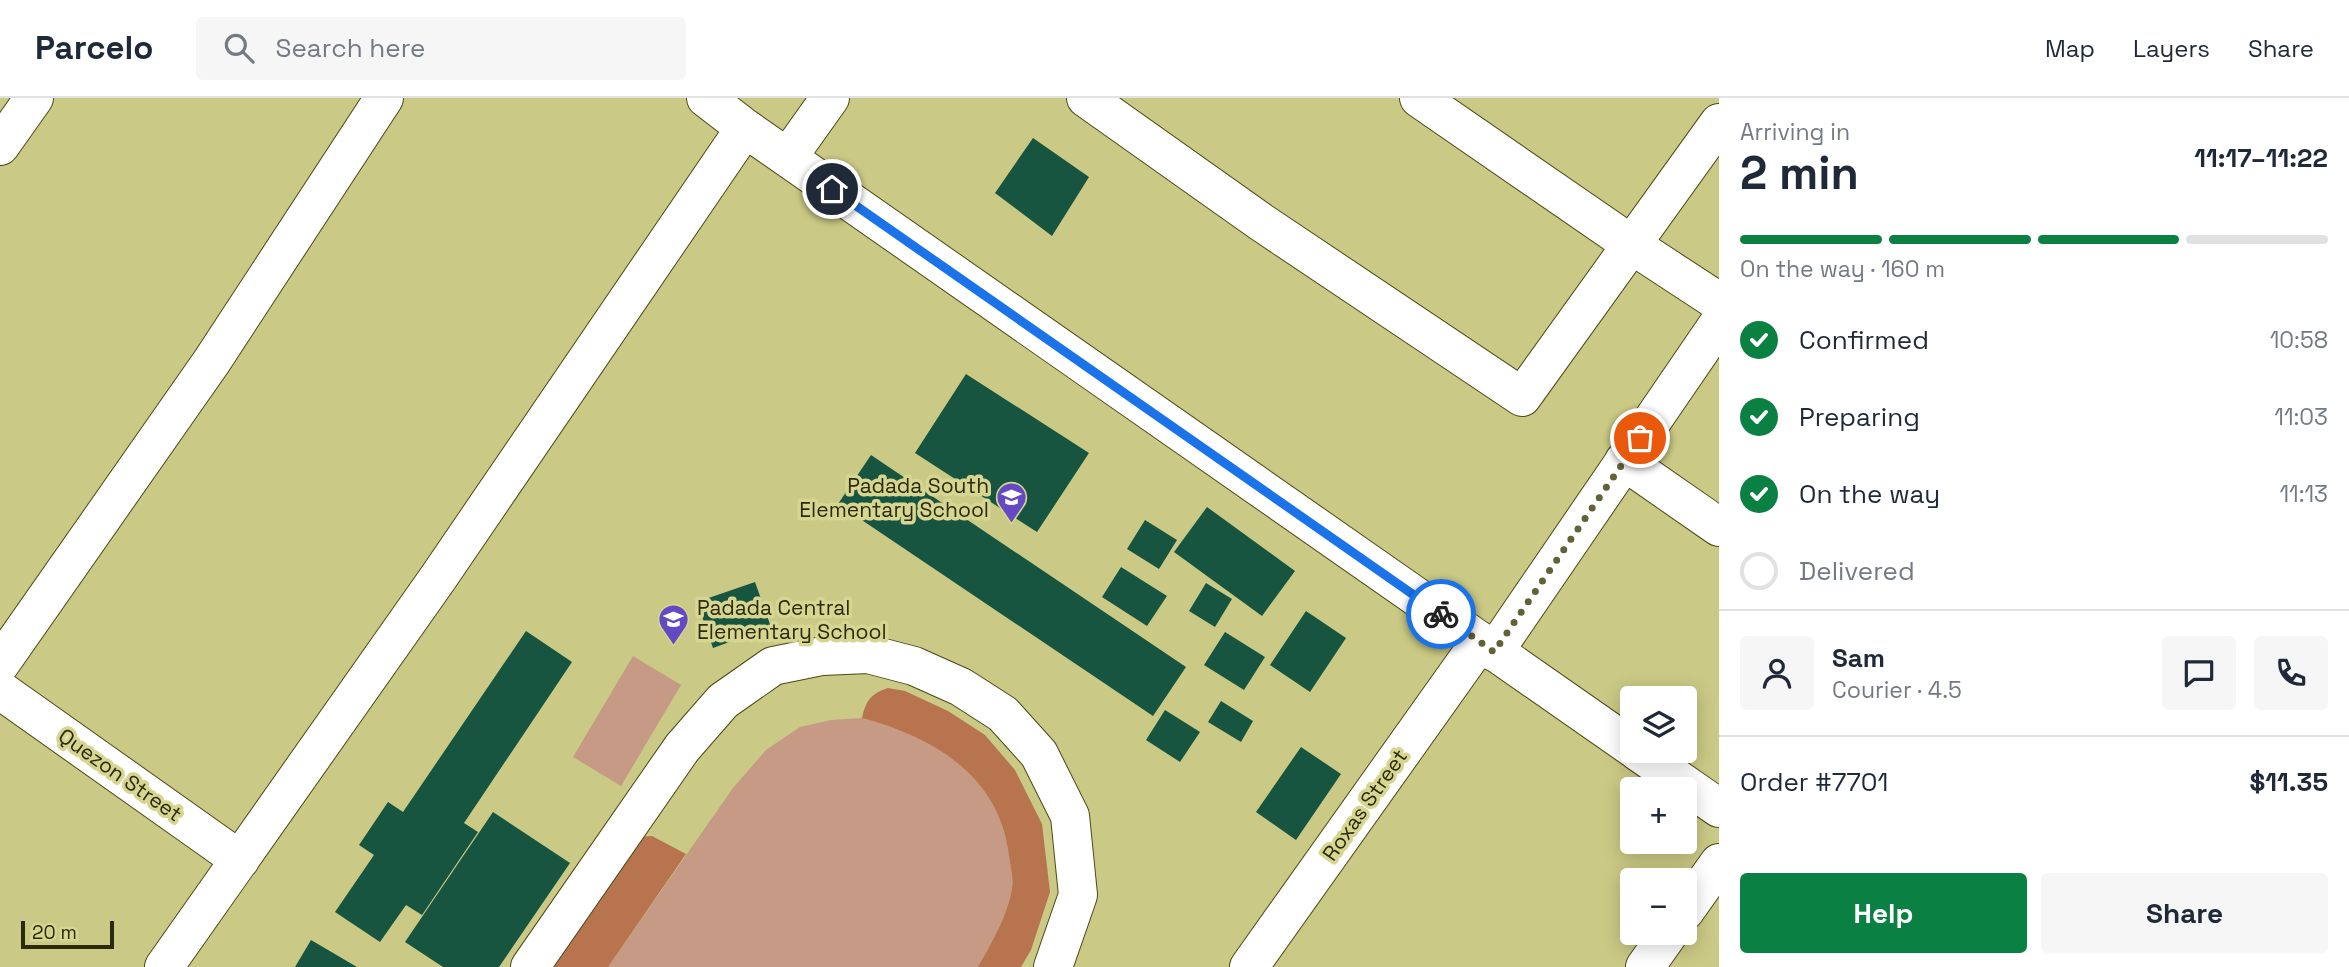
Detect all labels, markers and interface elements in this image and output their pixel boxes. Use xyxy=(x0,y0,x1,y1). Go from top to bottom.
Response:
search box xyxy=(196,17,686,80)
text: Parcelo xyxy=(35,27,154,69)
icon: search xyxy=(220,29,258,67)
text: Search here xyxy=(276,31,425,65)
text: Map xyxy=(2045,33,2095,64)
text: Layers xyxy=(2133,33,2210,64)
text: Share xyxy=(2248,33,2314,64)
text: Arriving in xyxy=(1740,117,1850,147)
text: 11:17–11:22 xyxy=(2194,141,2328,175)
text: 2 min xyxy=(1740,144,1859,202)
pin xyxy=(802,159,862,219)
icon: home xyxy=(813,170,851,208)
text: On the way · 160 m xyxy=(1740,254,1945,284)
icon: check xyxy=(1740,321,1778,359)
text: Confirmed xyxy=(1799,323,1929,357)
text: 10:58 xyxy=(2270,325,2328,355)
icon: check xyxy=(1740,398,1778,436)
text: Preparing xyxy=(1799,400,1920,434)
text: 11:03 xyxy=(2274,402,2328,432)
pin xyxy=(1610,408,1670,468)
icon: bag xyxy=(1621,419,1659,457)
place label: Padada South Elementary School xyxy=(799,472,989,523)
icon: check xyxy=(1740,475,1778,513)
text: On the way xyxy=(1799,477,1940,511)
text: 11:13 xyxy=(2279,479,2328,509)
school or university icon: Padada South Elementary School xyxy=(995,481,1029,525)
text: Delivered xyxy=(1799,554,1915,588)
courier xyxy=(1406,579,1476,649)
place label: Padada Central Elementary School xyxy=(697,594,887,645)
icon: bike xyxy=(1422,595,1460,633)
school or university icon: Padada Central Elementary School xyxy=(657,603,691,647)
button: person xyxy=(1740,636,1814,710)
button: chat xyxy=(2162,636,2236,710)
button: phone xyxy=(2254,636,2328,710)
text: Sam xyxy=(1832,641,1885,675)
text: Courier · 4.5 xyxy=(1832,675,1962,705)
map controls xyxy=(1620,686,1697,945)
button: layers xyxy=(1620,686,1697,763)
street label: Quezon Street xyxy=(53,722,187,827)
street label: Roxas Street xyxy=(1316,744,1413,866)
text: Order #7701 xyxy=(1740,765,1888,799)
text: $11.35 xyxy=(2250,765,2328,799)
button: + xyxy=(1620,777,1697,854)
button: − xyxy=(1620,868,1697,945)
button: Help xyxy=(1740,873,2027,953)
button: Share xyxy=(2041,873,2328,953)
scale bar xyxy=(21,918,114,950)
text: 20 m xyxy=(32,920,77,945)

